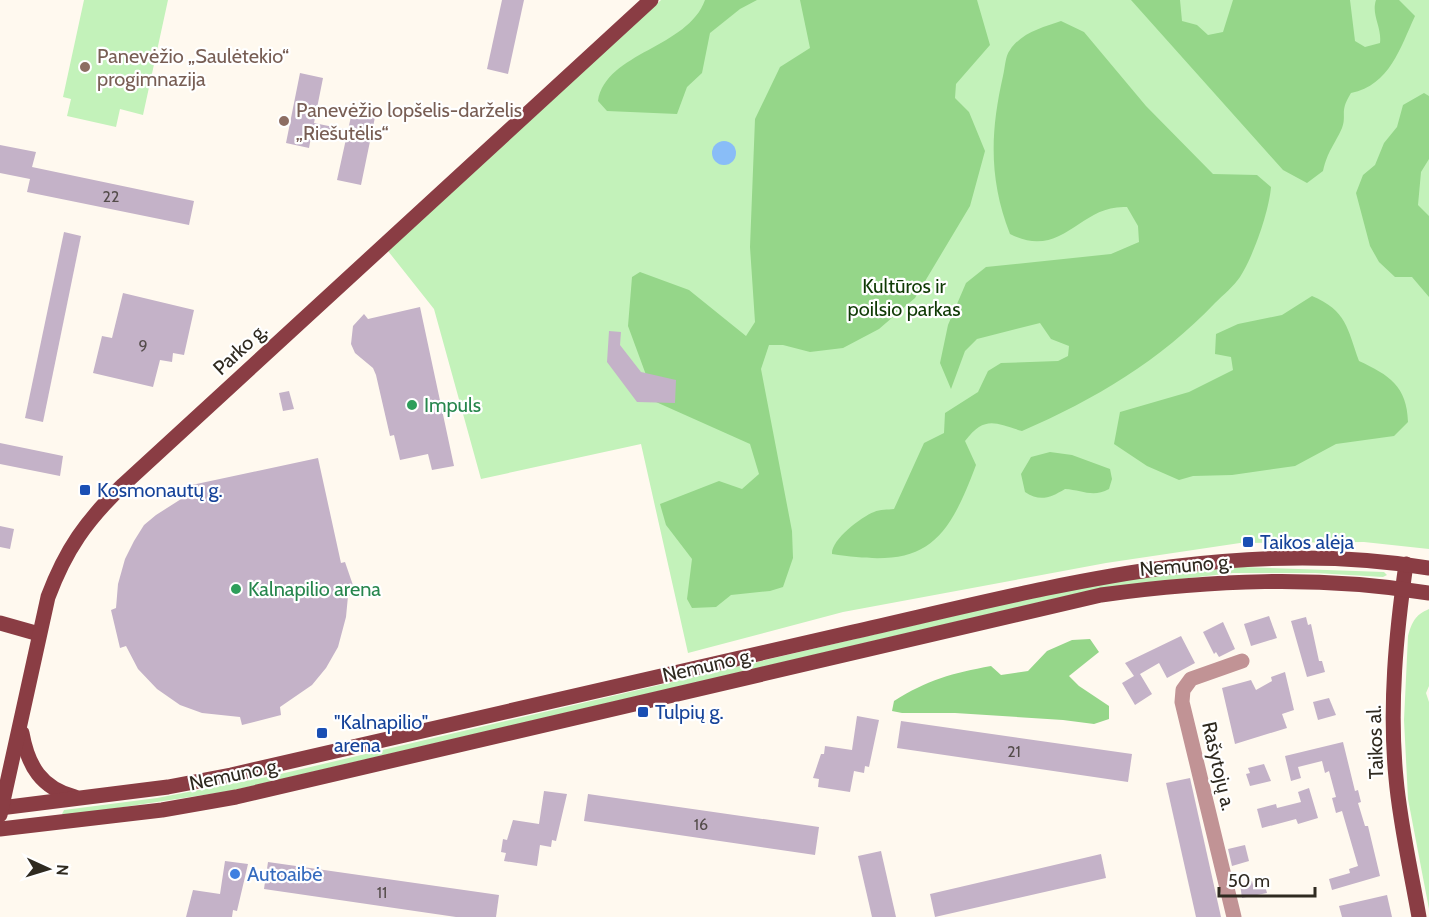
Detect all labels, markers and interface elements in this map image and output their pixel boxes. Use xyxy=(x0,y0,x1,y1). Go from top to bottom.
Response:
place label: Panevėžio „Saulėtekio“ progimnazija xyxy=(97,44,289,91)
marker: Panevėžio „Saulėtekio“ progimnazija xyxy=(78,60,92,74)
place label: Panevėžio lopšelis-darželis „Riešutėlis“ xyxy=(296,98,522,145)
marker: Panevėžio lopšelis-darželis „Riešutėlis“ xyxy=(277,114,291,128)
house number: 22 xyxy=(103,187,119,206)
park label: Kultūros ir poilsio parkas xyxy=(848,274,960,321)
street label: Parko g. xyxy=(208,318,272,380)
house number: 9 xyxy=(138,336,148,355)
place label: Impuls xyxy=(424,393,481,417)
marker: Impuls xyxy=(405,398,419,412)
place label: Kosmonautų g. xyxy=(97,478,223,502)
marker: Kosmonautų g. xyxy=(78,483,92,497)
place label: Taikos alėja xyxy=(1260,530,1354,554)
marker: Taikos alėja xyxy=(1241,535,1255,549)
street label: Nemuno g. xyxy=(1139,549,1233,581)
place label: Kalnapilio arena xyxy=(248,577,381,601)
marker: Kalnapilio arena xyxy=(229,582,243,596)
street label: Nemuno g. xyxy=(660,643,756,687)
place label: Tulpių g. xyxy=(655,700,724,724)
marker: Tulpių g. xyxy=(636,705,650,719)
street label: Taikos al. xyxy=(1362,705,1388,779)
place label: "Kalnapilio" arena xyxy=(334,710,428,757)
street label: Rašytojų a. xyxy=(1197,719,1241,813)
marker: "Kalnapilio" arena xyxy=(315,726,329,740)
house number: 21 xyxy=(1007,742,1021,761)
street label: Nemuno g. xyxy=(187,753,283,795)
house number: 16 xyxy=(694,815,708,834)
north arrow xyxy=(18,839,78,899)
scale bar xyxy=(1219,860,1315,898)
place label: Autoaibė xyxy=(247,862,322,886)
text: N xyxy=(53,864,72,876)
marker: Autoaibė xyxy=(228,867,242,881)
text: 50 m xyxy=(1228,870,1270,892)
house number: 11 xyxy=(377,883,387,902)

